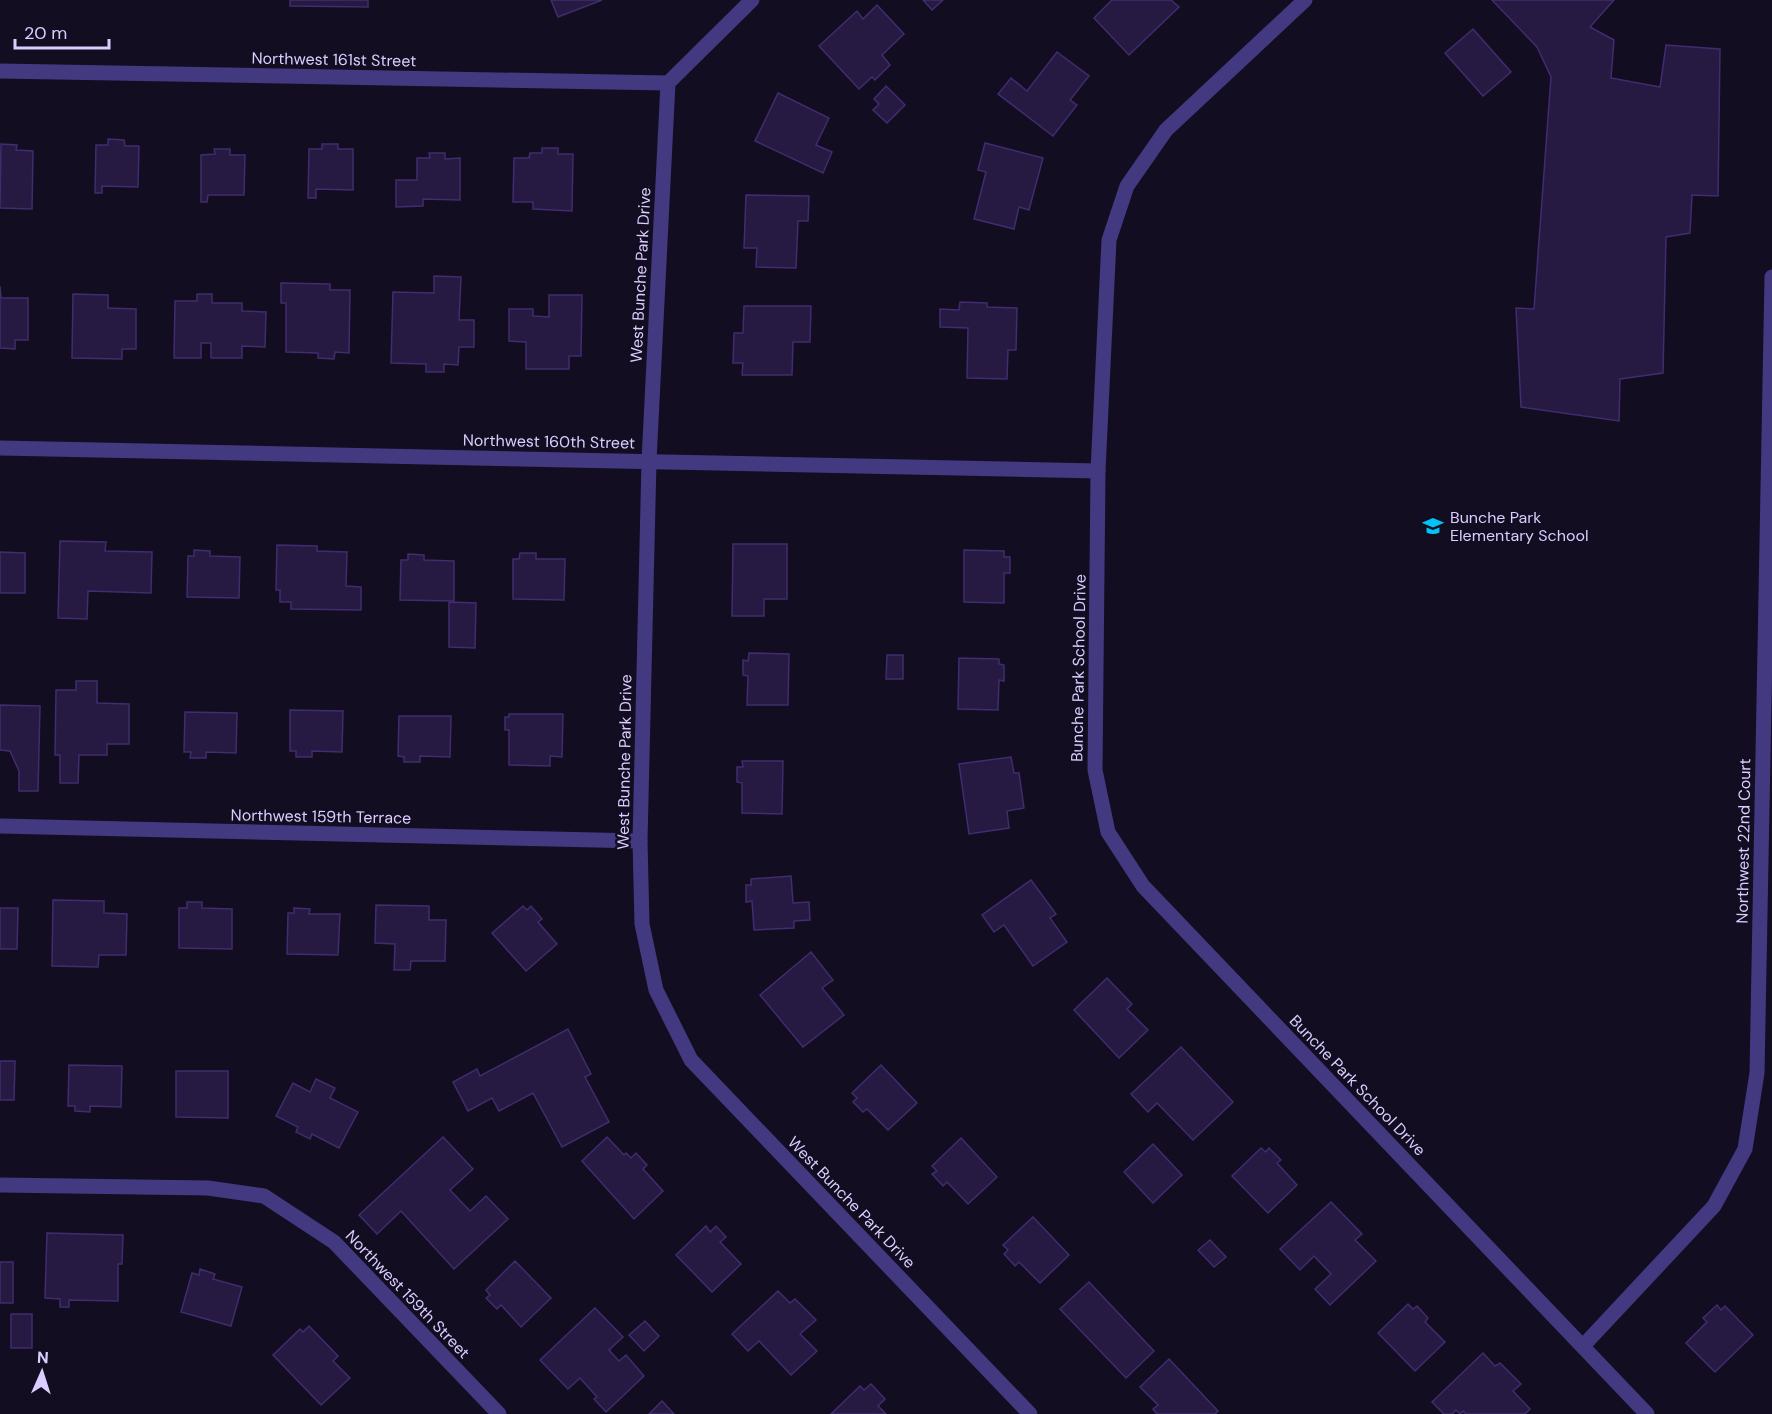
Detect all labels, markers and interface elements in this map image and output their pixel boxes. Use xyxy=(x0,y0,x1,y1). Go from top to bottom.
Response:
scale bar xyxy=(15,12,110,50)
text: 20 m xyxy=(24,21,67,45)
street label: Northwest 161st Street xyxy=(251,48,417,71)
street label: West Bunche Park Drive xyxy=(625,187,656,363)
street label: Northwest 160th Street xyxy=(463,429,635,454)
place label: Bunche Park Elementary School xyxy=(1450,507,1588,546)
school or university icon: Bunche Park Elementary School xyxy=(1421,514,1445,538)
street label: Bunche Park School Drive xyxy=(1066,574,1091,762)
street label: West Bunche Park Drive xyxy=(612,674,637,850)
street label: Northwest 22nd Court xyxy=(1732,758,1755,924)
street label: Northwest 159th Terrace xyxy=(231,804,411,829)
street label: Bunche Park School Drive xyxy=(1285,1010,1430,1160)
street label: West Bunche Park Drive xyxy=(783,1132,920,1273)
street label: Northwest 159th Street xyxy=(341,1226,474,1363)
north arrow xyxy=(12,1342,72,1402)
text: N xyxy=(36,1347,49,1368)

